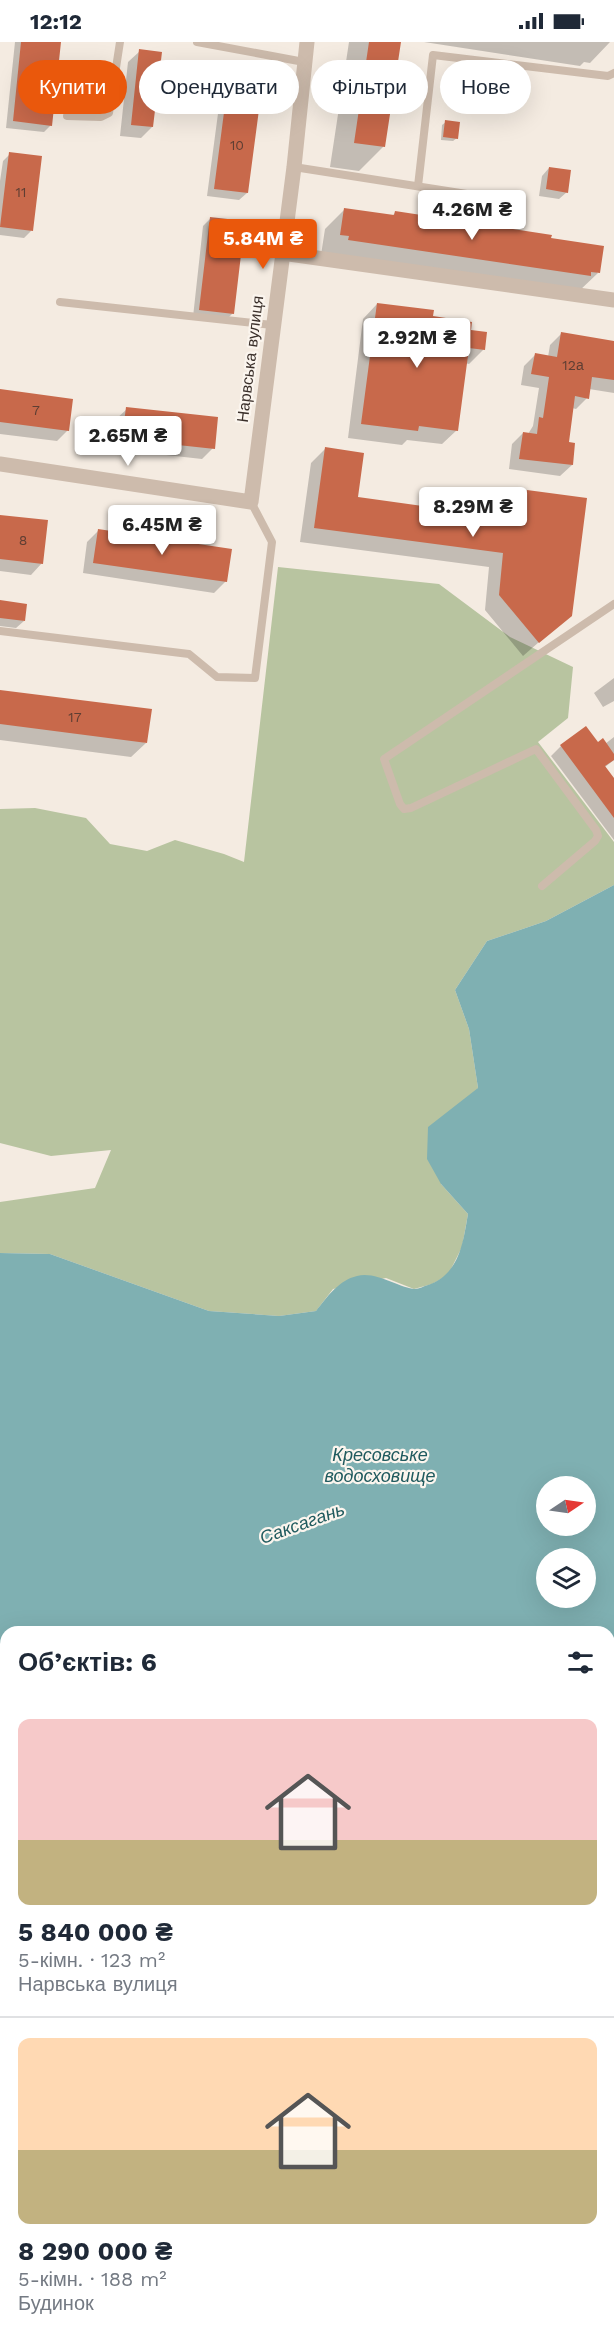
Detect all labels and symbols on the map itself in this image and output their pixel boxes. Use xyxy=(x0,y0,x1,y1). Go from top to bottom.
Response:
house number: 10 xyxy=(230,137,244,153)
house number: 11 xyxy=(16,184,26,200)
pin: 4.26M ₴ xyxy=(417,190,527,241)
pin: 5.84M ₴ xyxy=(208,219,318,270)
street label: Нарвська вулиця xyxy=(233,295,267,423)
pin: 2.92M ₴ xyxy=(362,318,472,369)
house number: 12а xyxy=(562,357,584,373)
house number: 7 xyxy=(32,402,40,418)
pin: 2.65M ₴ xyxy=(73,416,183,467)
pin: 8.29M ₴ xyxy=(418,487,528,538)
pin: 6.45M ₴ xyxy=(107,505,217,556)
house number: 8 xyxy=(19,532,27,548)
house number: 17 xyxy=(68,709,82,725)
water label: Кресовське водосховище xyxy=(324,1444,436,1486)
north arrow xyxy=(536,1476,596,1536)
water label: Саксагань xyxy=(257,1498,347,1548)

